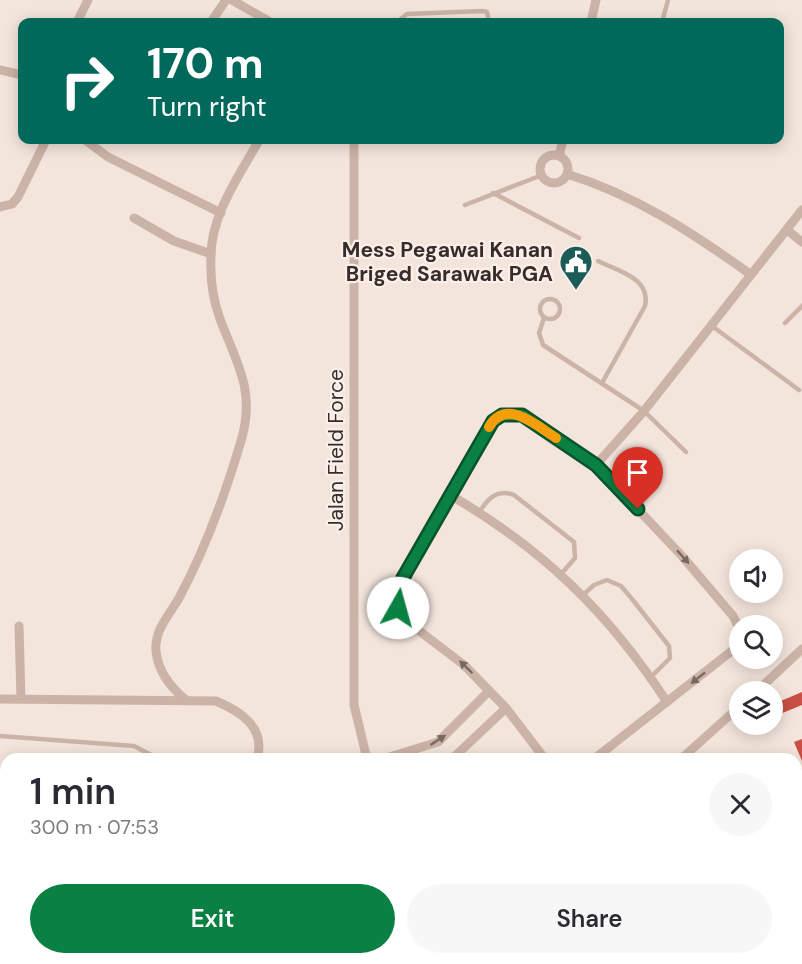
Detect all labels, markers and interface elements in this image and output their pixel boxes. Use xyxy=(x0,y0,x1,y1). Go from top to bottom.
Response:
text: 170 m xyxy=(147,36,264,91)
icon: right xyxy=(48,42,126,120)
text: Turn right xyxy=(147,89,267,124)
place label: Mess Pegawai Kanan Briged Sarawak PGA xyxy=(342,236,553,288)
public building icon: Mess Pegawai Kanan Briged Sarawak PGA xyxy=(558,244,594,291)
street label: Jalan Field Force xyxy=(322,369,350,531)
pin xyxy=(612,447,663,509)
icon: arrive xyxy=(621,456,654,489)
one-way arrow xyxy=(676,549,689,564)
map controls xyxy=(729,549,783,735)
button: sound xyxy=(729,549,783,603)
position arrow xyxy=(366,576,430,640)
button: search xyxy=(729,615,783,669)
one-way arrow xyxy=(459,661,473,675)
one-way arrow xyxy=(690,671,706,684)
button: layers xyxy=(729,681,783,735)
one-way arrow xyxy=(429,734,446,745)
text: 1 min xyxy=(30,768,116,815)
button: close xyxy=(709,773,772,836)
text: 300 m · 07:53 xyxy=(30,814,159,840)
button: Exit xyxy=(30,884,395,953)
button: Share xyxy=(407,884,772,953)

